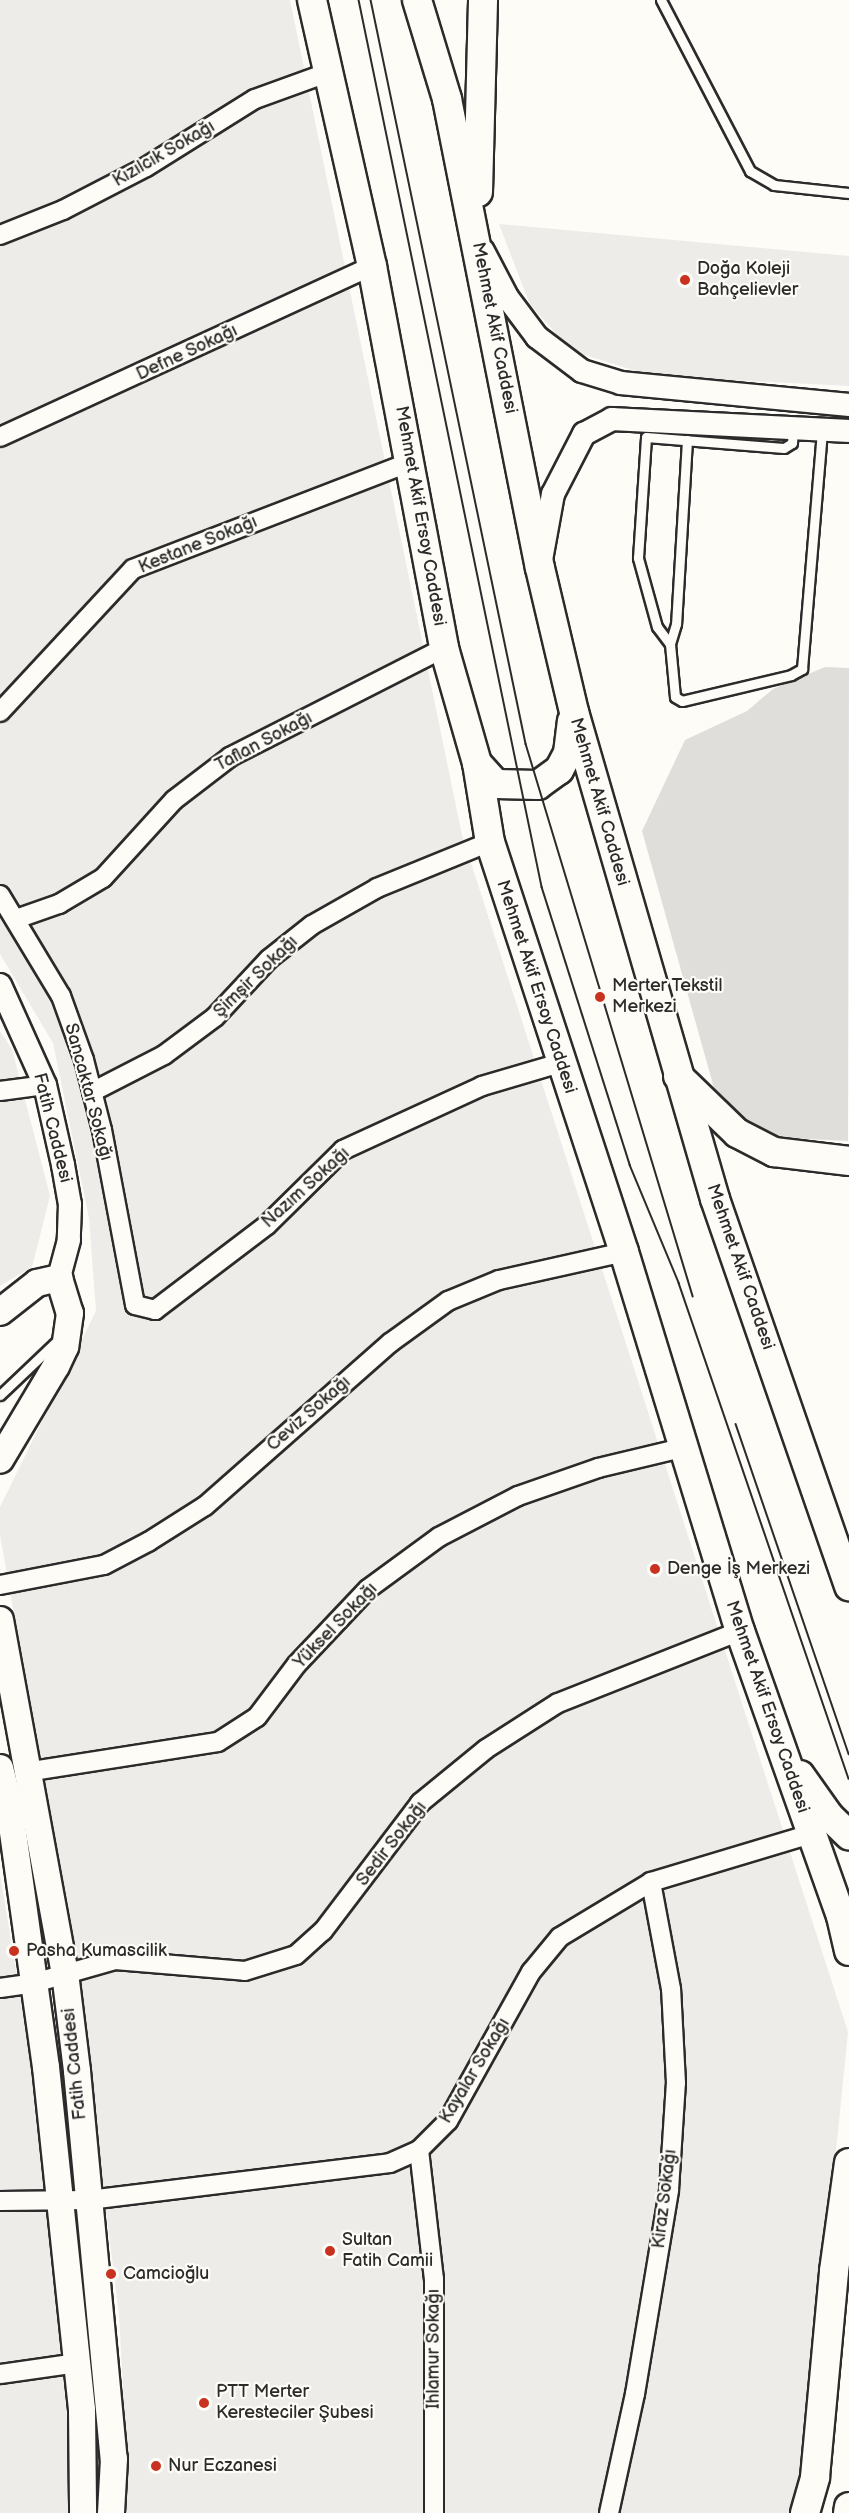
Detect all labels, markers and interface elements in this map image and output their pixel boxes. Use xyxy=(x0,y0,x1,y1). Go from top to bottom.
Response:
street label: Kızılcık Sokağı xyxy=(109,116,219,192)
street label: Mehmet Akif Caddesi xyxy=(467,241,521,415)
place label: Doğa Koleji Bahçelievler xyxy=(697,259,798,302)
marker: Doğa Koleji Bahçelievler xyxy=(678,273,692,287)
street label: Defne Sokağı xyxy=(133,320,241,386)
street label: Mehmet Akif Ersoy Caddesi xyxy=(390,404,450,628)
street label: Kestane Sokağı xyxy=(135,511,261,579)
street label: Taflan Sokağı xyxy=(212,707,316,777)
street label: Mehmet Akif Caddesi xyxy=(565,715,633,889)
street label: Mehmet Akif Ersoy Caddesi xyxy=(491,877,581,1097)
street label: Şimşir Sokağı xyxy=(209,931,303,1023)
place label: Merter Tekstil Merkezi xyxy=(612,976,723,1018)
marker: Merter Tekstil Merkezi xyxy=(593,990,607,1004)
street label: Sancaktar Sokağı xyxy=(59,1021,117,1163)
street label: Fatih Caddesi xyxy=(28,1071,76,1185)
street label: Nazım Sokağı xyxy=(258,1143,354,1233)
street label: Mehmet Akif Caddesi xyxy=(701,1181,779,1353)
street label: Ceviz Sokağı xyxy=(263,1372,355,1456)
place label: Denge İş Merkezi xyxy=(667,1558,810,1580)
marker: Denge İş Merkezi xyxy=(648,1562,662,1576)
street label: Yüksel Sokağı xyxy=(290,1578,382,1674)
street label: Mehmet Akif Ersoy Caddesi xyxy=(720,1597,814,1817)
street label: Sedir Sokağı xyxy=(352,1797,432,1891)
place label: Pasha Kumascilik xyxy=(26,1940,167,1962)
marker: Pasha Kumascilik xyxy=(7,1944,21,1958)
street label: Fatih Caddesi xyxy=(58,2007,92,2121)
street label: Kayalar Sokağı xyxy=(435,2014,515,2128)
street label: Kiraz Sokağı xyxy=(648,2148,682,2250)
place label: Sultan Fatih Camii xyxy=(342,2230,433,2272)
marker: Sultan Fatih Camii xyxy=(323,2244,337,2258)
place label: Camcioğlu xyxy=(123,2263,209,2285)
marker: Camcioğlu xyxy=(104,2267,118,2281)
street label: Ihlamur Sokağı xyxy=(423,2289,445,2409)
place label: PTT Merter Keresteciler Şubesi xyxy=(216,2382,374,2424)
marker: PTT Merter Keresteciler Şubesi xyxy=(197,2396,211,2410)
place label: Nur Eczanesi xyxy=(168,2455,277,2477)
marker: Nur Eczanesi xyxy=(149,2459,163,2473)

